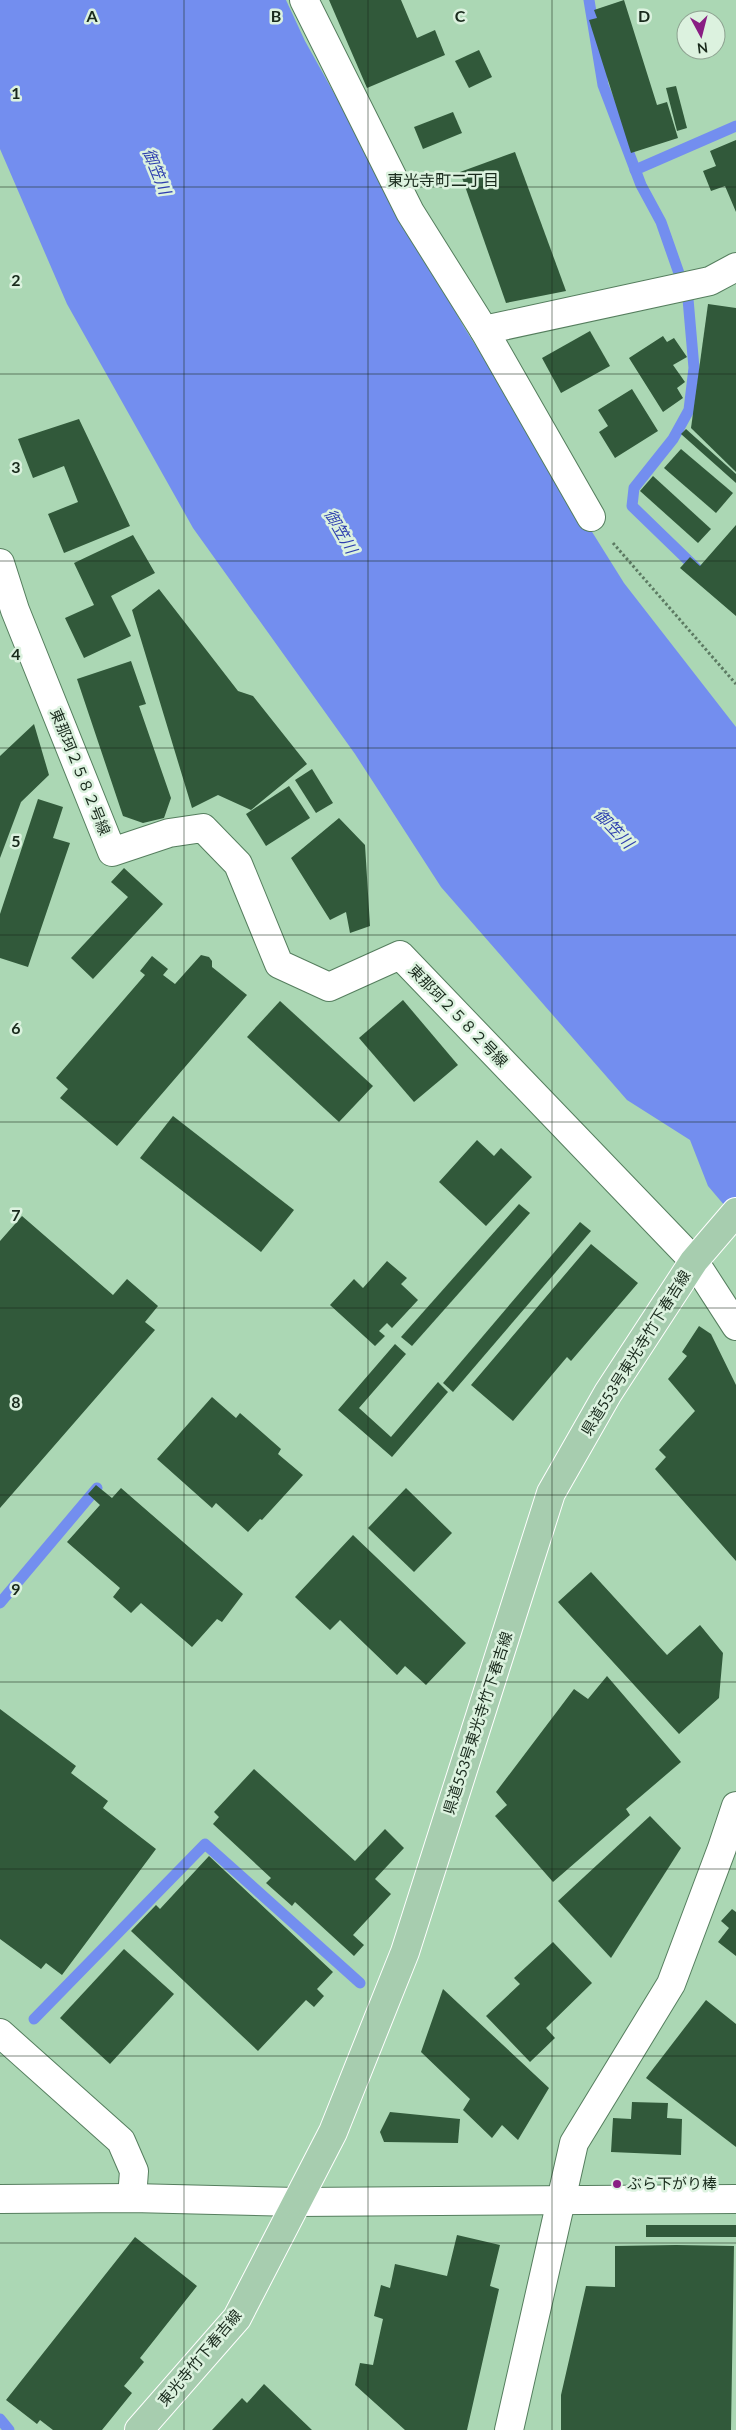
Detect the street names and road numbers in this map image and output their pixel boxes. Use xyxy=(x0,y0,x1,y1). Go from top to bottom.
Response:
street label: 東那珂２５８２号線 xyxy=(47,706,115,838)
street label: 東那珂２５８２号線 xyxy=(405,960,512,1070)
street label: 県道553号東光寺竹下春吉線 xyxy=(577,1267,693,1438)
street label: 県道553号東光寺竹下春吉線 xyxy=(439,1629,515,1816)
street label: 東光寺竹下春吉線 xyxy=(154,2306,245,2409)

